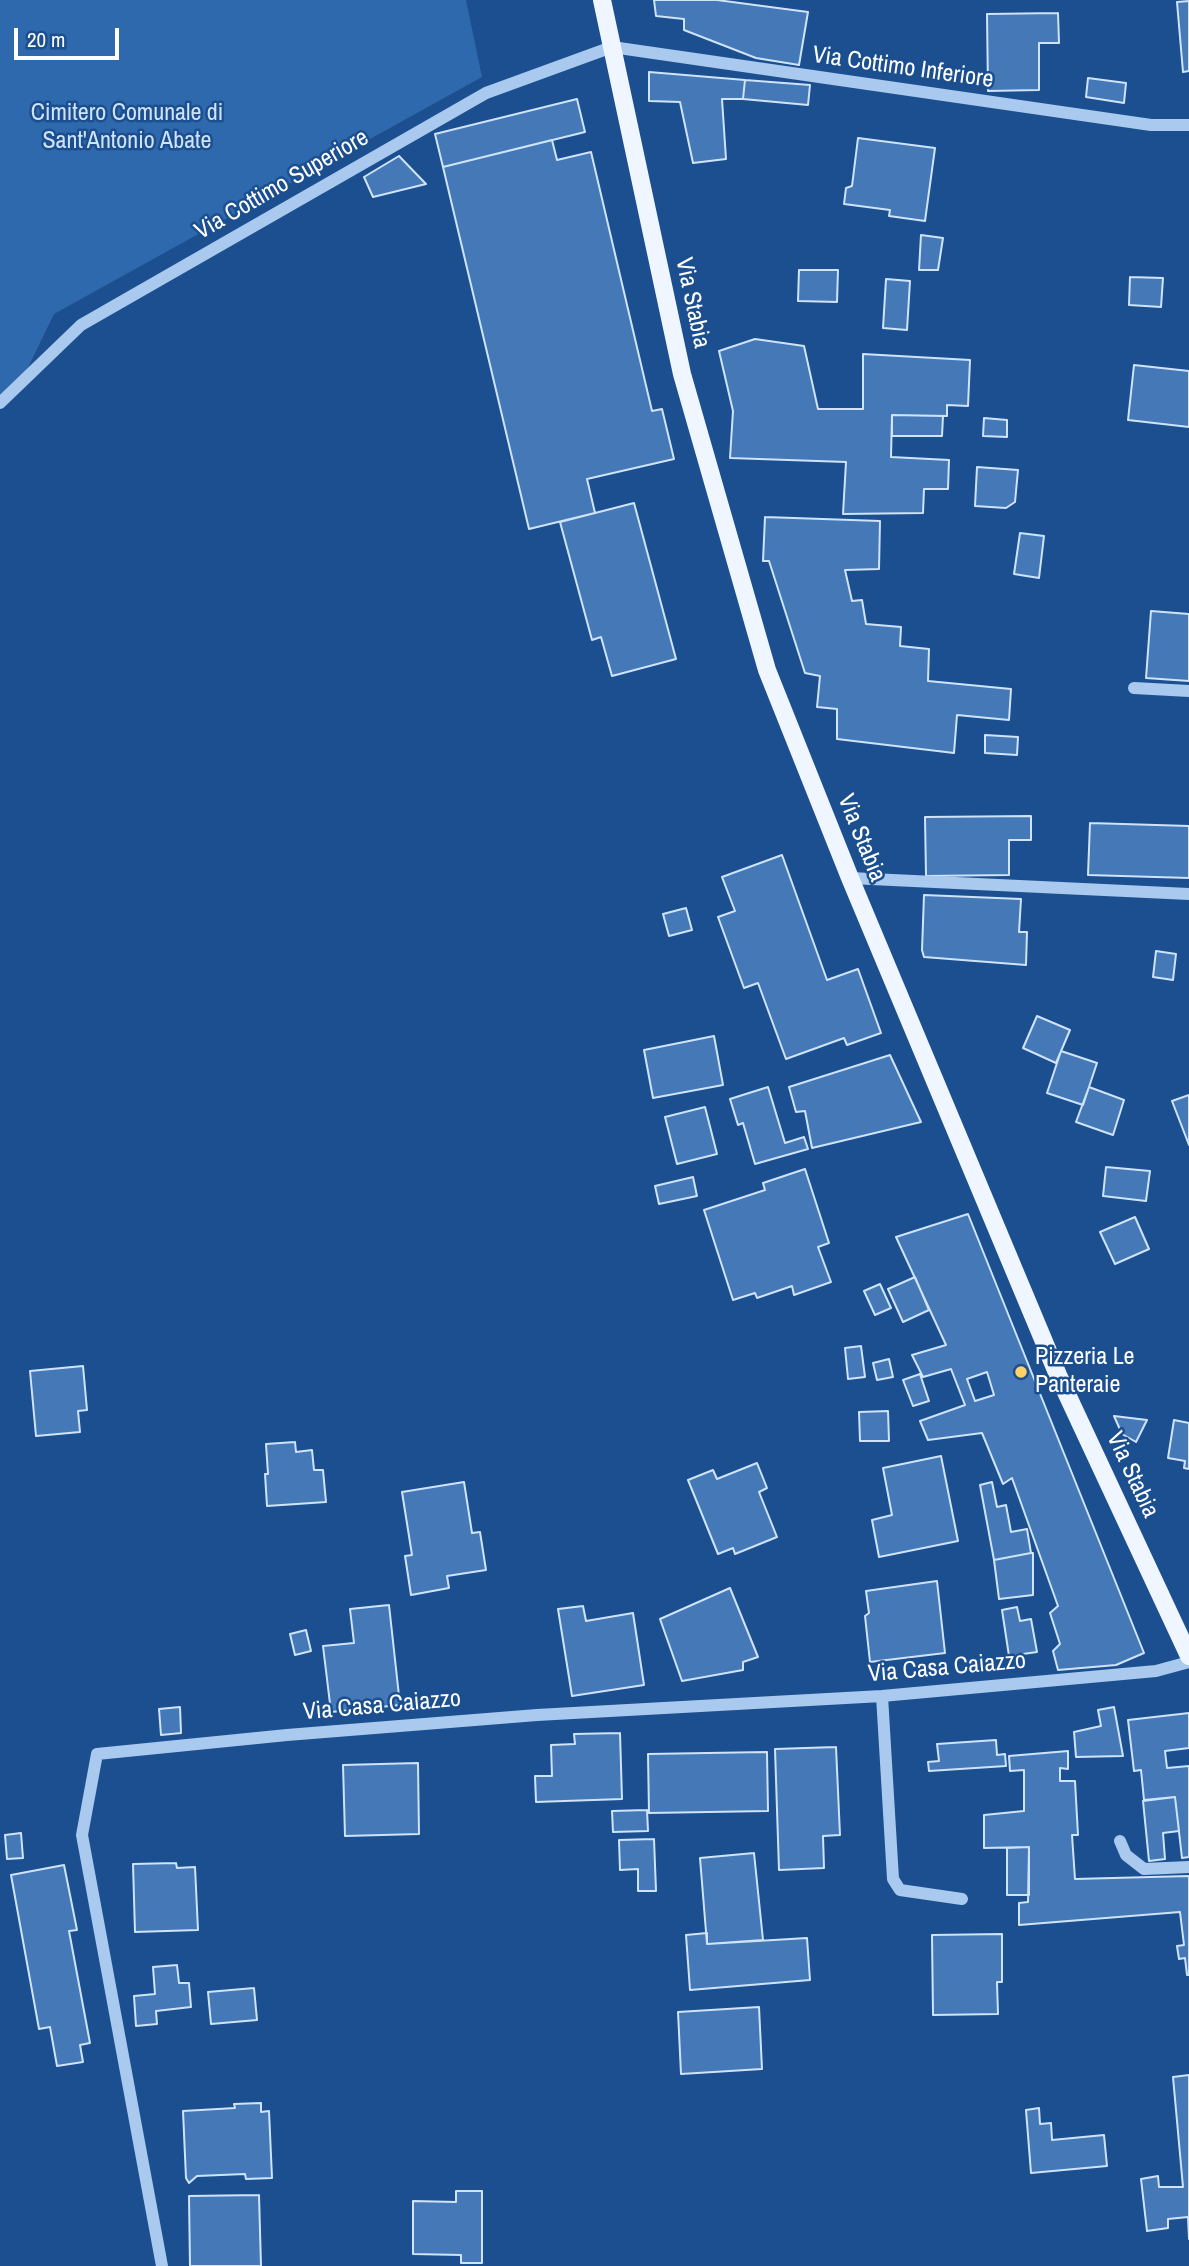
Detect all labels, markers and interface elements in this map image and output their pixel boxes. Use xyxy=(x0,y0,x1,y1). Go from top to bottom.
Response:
scale bar xyxy=(18,14,122,58)
text: 20 m xyxy=(27,25,65,54)
street label: Via Cottimo Inferiore xyxy=(811,41,995,95)
park label: Cimitero Comunale di Sant'Antonio Abate xyxy=(31,100,223,156)
street label: Via Cottimo Superiore xyxy=(190,124,374,246)
street label: Via Stabia xyxy=(668,255,716,351)
street label: Via Stabia xyxy=(830,790,892,886)
place label: Pizzeria Le Panteraie xyxy=(1035,1344,1135,1400)
marker: Pizzeria Le Panteraie xyxy=(1013,1364,1029,1380)
street label: Via Stabia xyxy=(1100,1427,1164,1523)
street label: Via Casa Caiazzo xyxy=(867,1647,1027,1689)
street label: Via Casa Caiazzo xyxy=(302,1685,462,1727)

